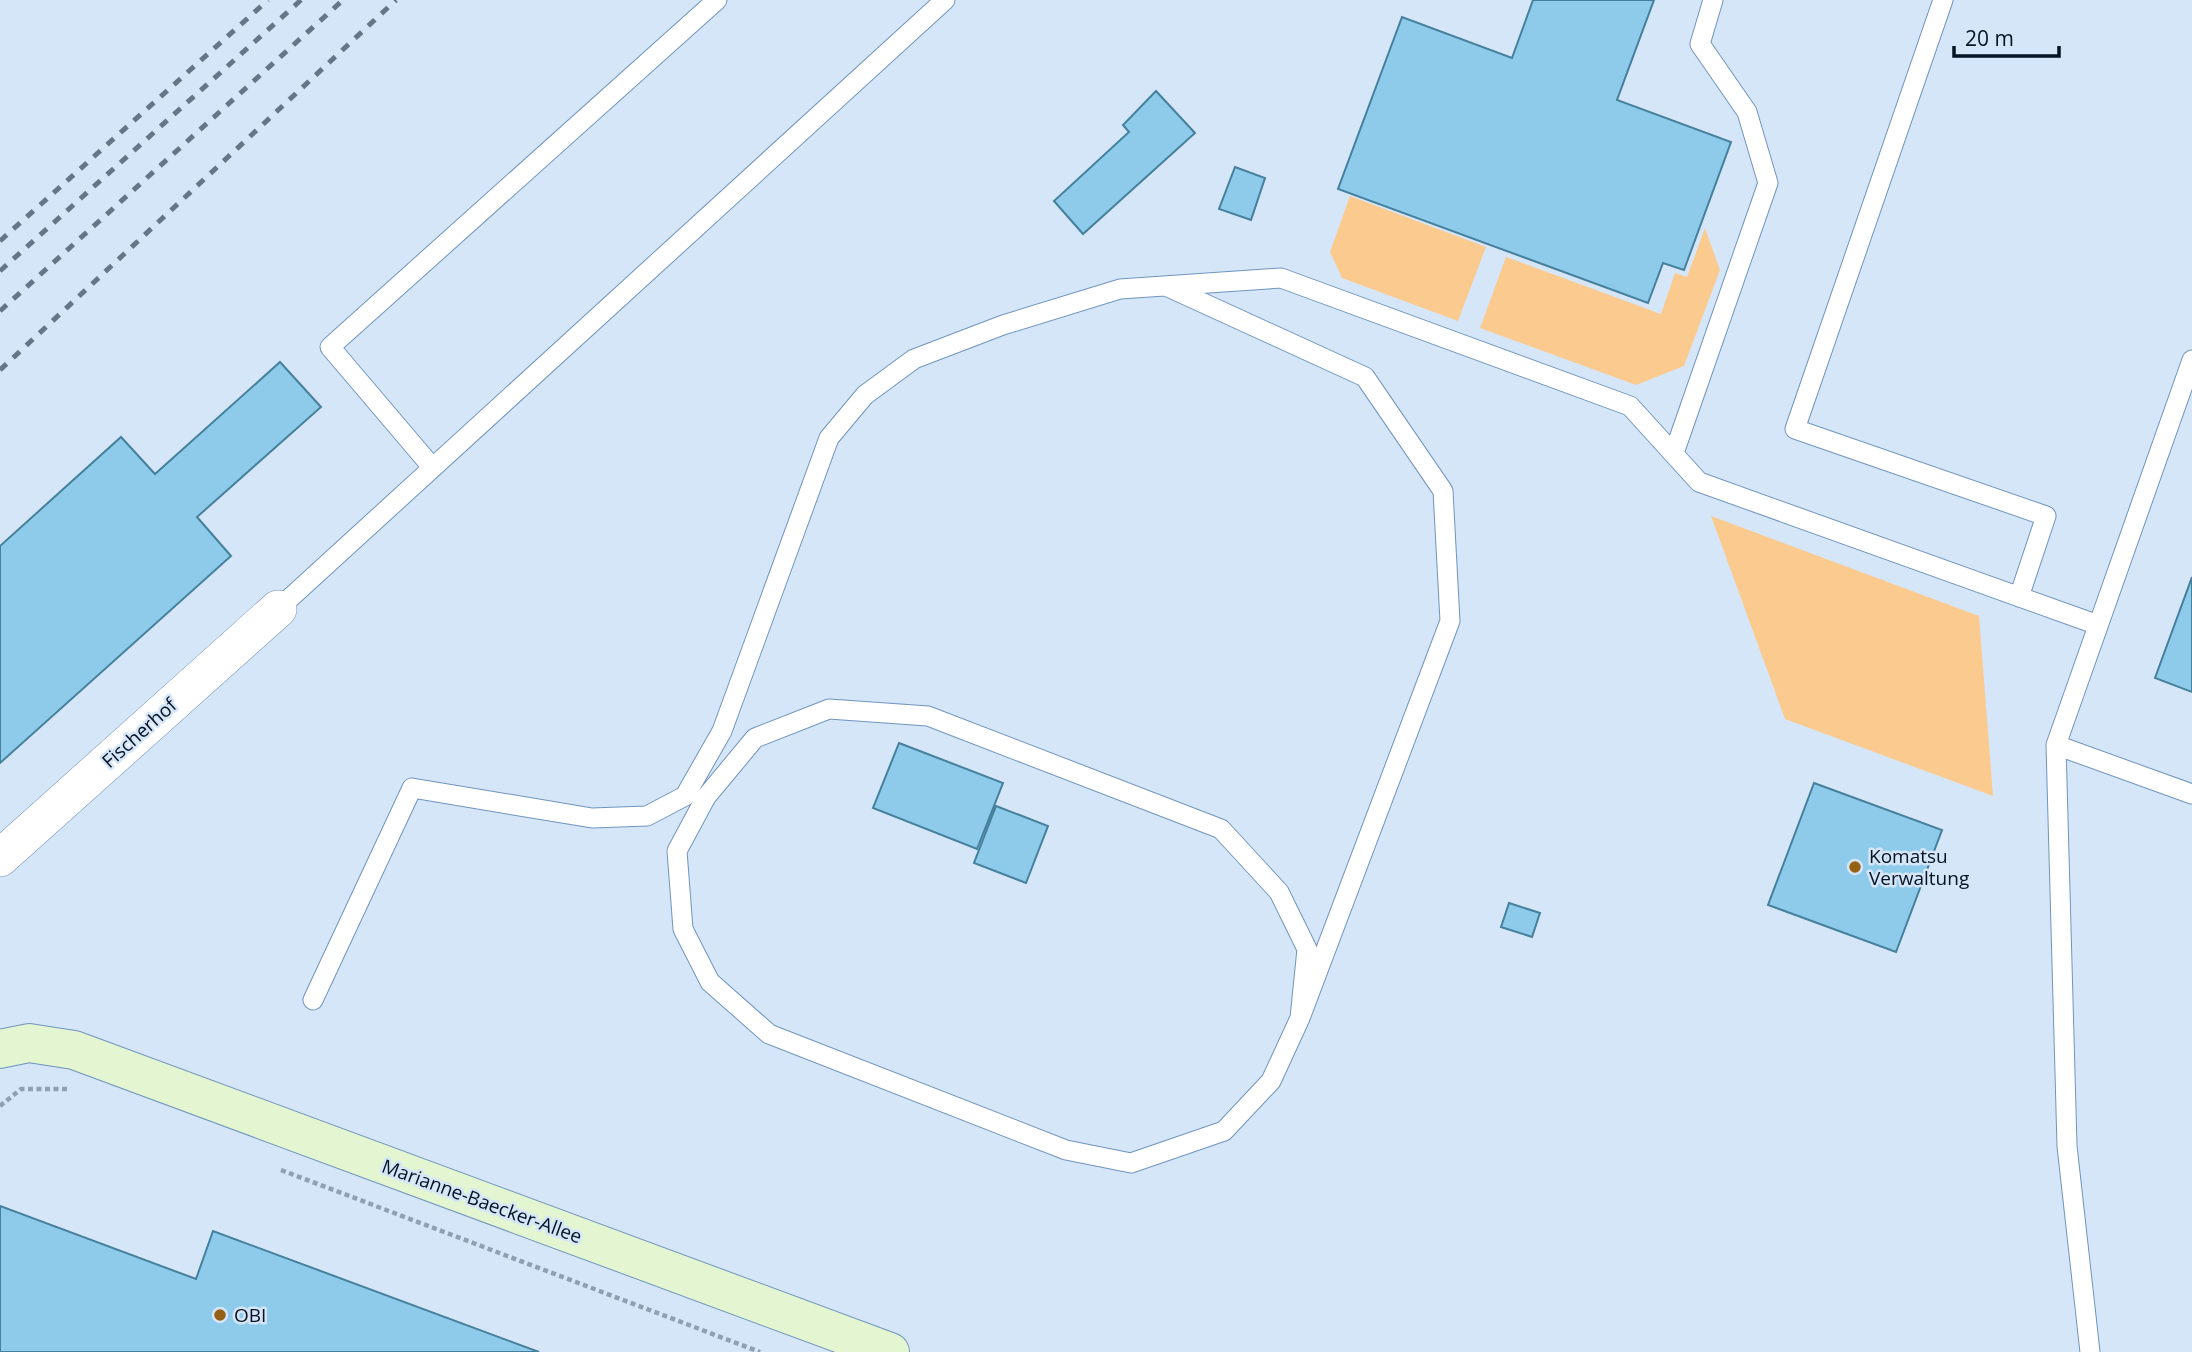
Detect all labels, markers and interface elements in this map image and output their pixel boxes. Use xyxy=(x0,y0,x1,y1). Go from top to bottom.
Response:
scale bar xyxy=(1954,14,2059,58)
text: 20 m xyxy=(1965,24,2014,52)
street label: Fischerhof xyxy=(96,691,183,774)
place label: Komatsu Verwaltung xyxy=(1869,843,1969,891)
marker: Komatsu Verwaltung xyxy=(1847,859,1863,875)
street label: Marianne-Baecker-Allee xyxy=(378,1153,586,1249)
place label: OBI xyxy=(234,1302,266,1328)
marker: OBI xyxy=(212,1307,228,1323)

